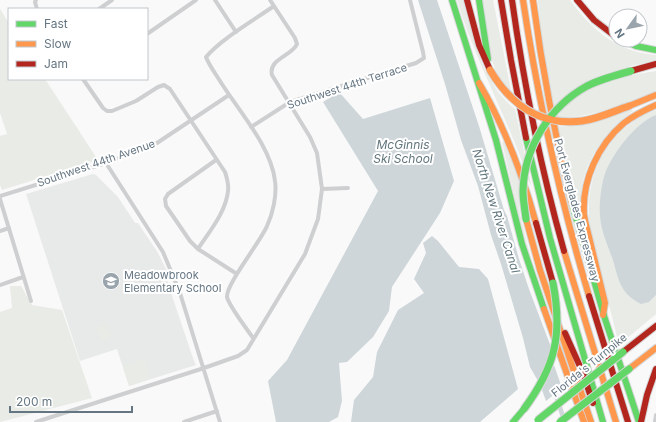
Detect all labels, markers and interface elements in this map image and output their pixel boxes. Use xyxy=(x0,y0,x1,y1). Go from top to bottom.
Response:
legend xyxy=(8,8,148,80)
north arrow xyxy=(608,8,648,48)
text: Fast xyxy=(44,16,68,31)
text: N xyxy=(611,26,628,41)
text: Slow xyxy=(44,36,72,51)
text: Jam xyxy=(44,56,68,71)
street label: Southwest 44th Terrace xyxy=(285,60,409,112)
street label: Southwest 44th Avenue xyxy=(35,136,157,190)
water label: McGinnis Ski School xyxy=(373,137,433,166)
street label: Port Everglades Expressway xyxy=(551,137,603,283)
water label: North New River Canal xyxy=(469,147,524,275)
place label: Meadowbrook Elementary School xyxy=(124,268,221,295)
school or university icon: Meadowbrook Elementary School xyxy=(101,271,121,291)
street label: Florida's Turnpike xyxy=(548,330,630,400)
scale bar xyxy=(10,388,132,414)
text: 200 m xyxy=(16,394,52,409)

